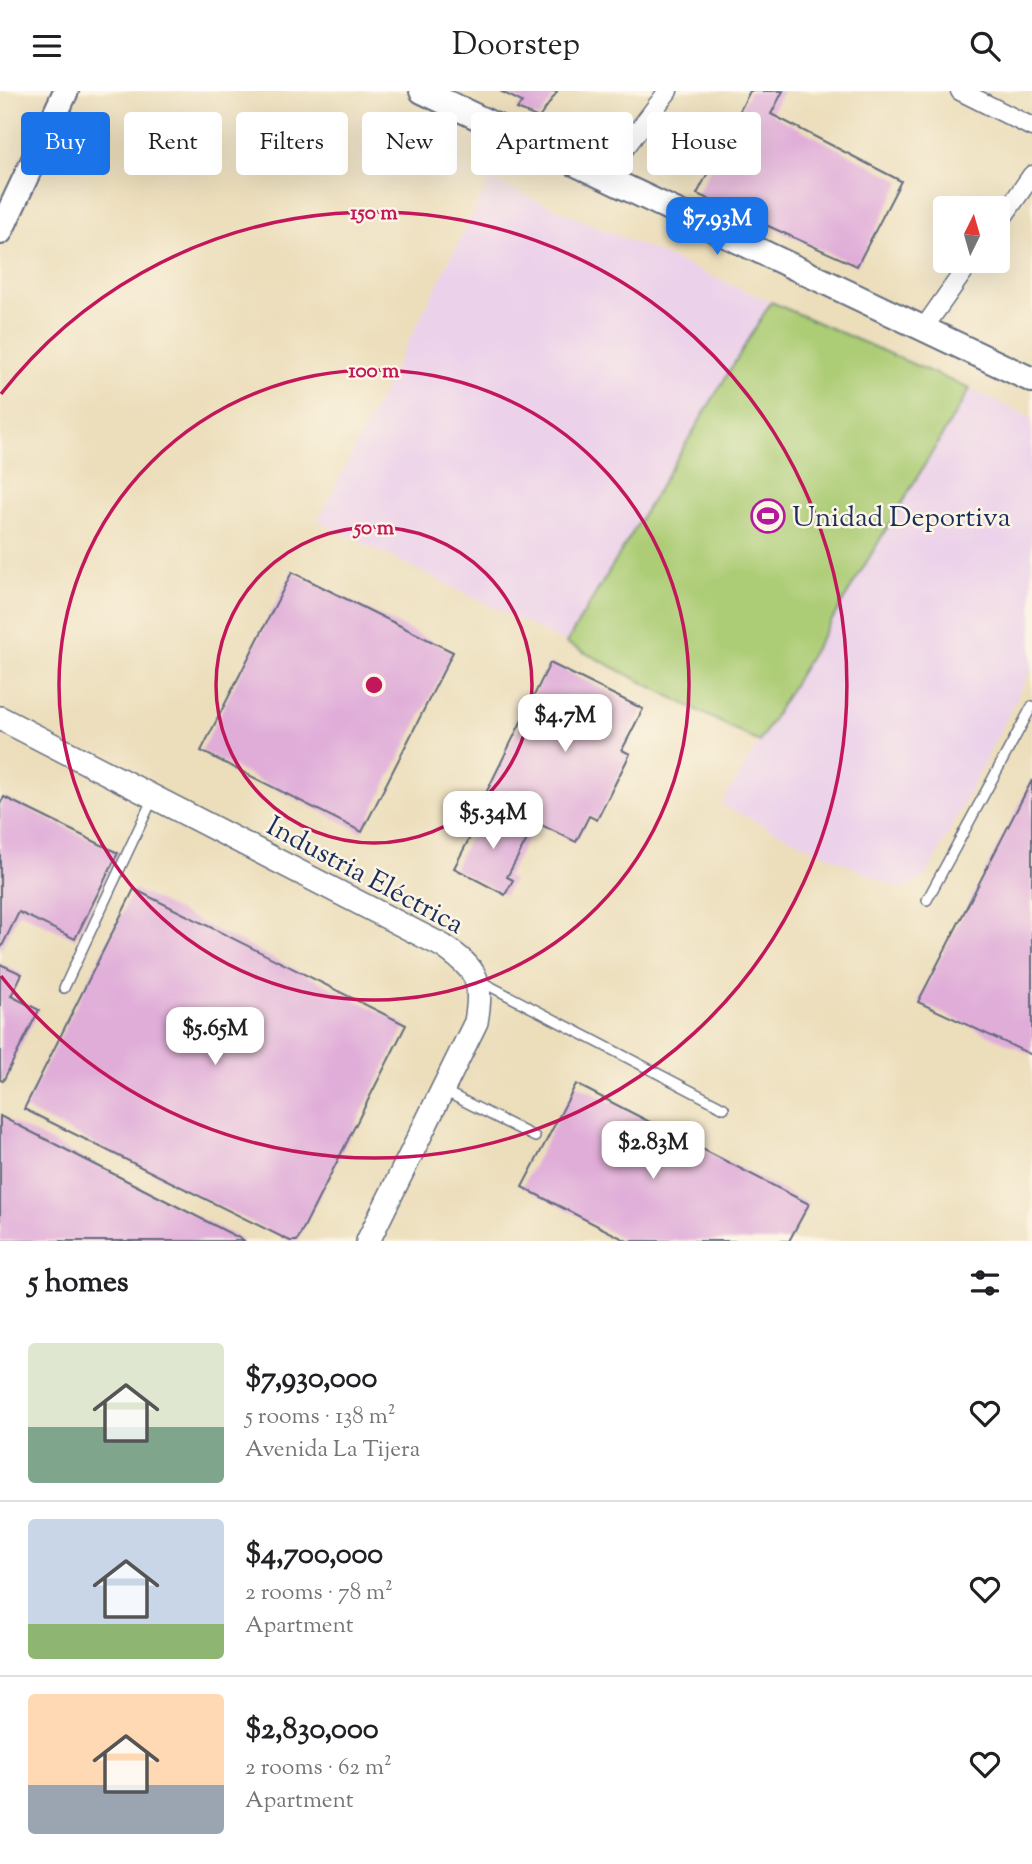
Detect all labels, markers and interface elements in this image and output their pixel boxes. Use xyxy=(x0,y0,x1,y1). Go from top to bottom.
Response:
text: Doorstep xyxy=(452,23,580,69)
icon: menu xyxy=(28,27,66,65)
icon: search xyxy=(966,27,1004,65)
chip: Buy xyxy=(21,112,110,175)
chip: Rent xyxy=(124,112,222,175)
chip: Filters xyxy=(236,112,348,175)
chip: New xyxy=(362,112,457,175)
chip: Apartment xyxy=(471,112,633,175)
chip: House xyxy=(647,112,761,175)
north arrow xyxy=(933,196,1010,273)
map controls xyxy=(933,196,1010,273)
pin: $7.93M xyxy=(660,197,774,257)
text: 150 m xyxy=(350,199,398,229)
text: $7.93M xyxy=(682,203,752,236)
text: 100 m xyxy=(349,357,400,387)
sports icon: Unidad Deportiva xyxy=(749,497,787,535)
place label: Unidad Deportiva xyxy=(792,499,1011,539)
text: 50 m xyxy=(352,514,395,544)
centre of rings xyxy=(362,673,386,697)
pin: $4.7M xyxy=(516,695,614,754)
text: $4.7M xyxy=(534,700,596,733)
pin: $5.34M xyxy=(436,791,550,851)
text: $5.34M xyxy=(459,797,527,830)
street label: Industria Eléctrica xyxy=(259,808,471,946)
pin: $5.65M xyxy=(158,1007,272,1067)
text: $5.65M xyxy=(182,1013,248,1046)
pin: $2.83M xyxy=(596,1121,710,1181)
text: $2.83M xyxy=(618,1127,688,1160)
text: 5 homes xyxy=(28,1262,129,1305)
icon: filters xyxy=(966,1264,1004,1302)
text: $7,930,000 xyxy=(245,1358,377,1401)
icon: home xyxy=(84,1371,168,1455)
icon: heart xyxy=(966,1394,1004,1432)
text: 5 rooms · 138 m² xyxy=(245,1401,396,1434)
text: Avenida La Tijera xyxy=(245,1434,420,1467)
text: $4,700,000 xyxy=(245,1534,383,1577)
icon: home xyxy=(84,1547,168,1631)
icon: heart xyxy=(966,1570,1004,1608)
text: 2 rooms · 78 m² xyxy=(245,1577,393,1610)
text: Apartment xyxy=(245,1610,354,1643)
text: $2,830,000 xyxy=(245,1709,379,1752)
icon: home xyxy=(84,1722,168,1806)
icon: heart xyxy=(966,1745,1004,1783)
text: 2 rooms · 62 m² xyxy=(245,1752,392,1785)
text: Apartment xyxy=(245,1785,354,1818)

